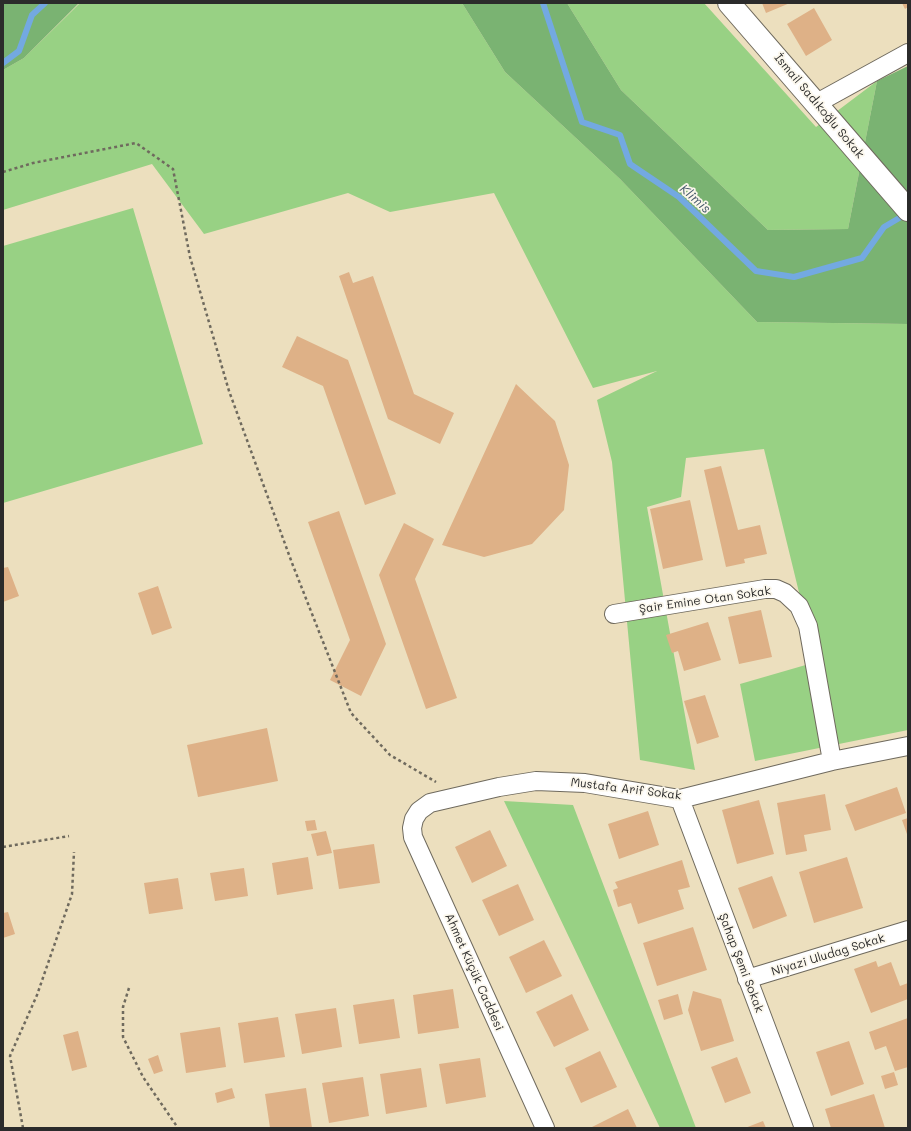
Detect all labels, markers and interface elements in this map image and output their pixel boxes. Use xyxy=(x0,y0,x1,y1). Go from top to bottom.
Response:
street label: İsmail Sadıkoğlu Sokak xyxy=(771,51,867,161)
water label: Klimis xyxy=(676,181,714,217)
street label: Şair Emine Otan Sokak xyxy=(638,584,772,616)
street label: Mustafa Arif Sokak xyxy=(570,775,682,803)
street label: Ahmet Küçük Caddesi xyxy=(442,911,506,1033)
street label: Şahap Şemi Sokak xyxy=(715,911,767,1015)
street label: Niyazi Uludag Sokak xyxy=(769,931,887,979)

